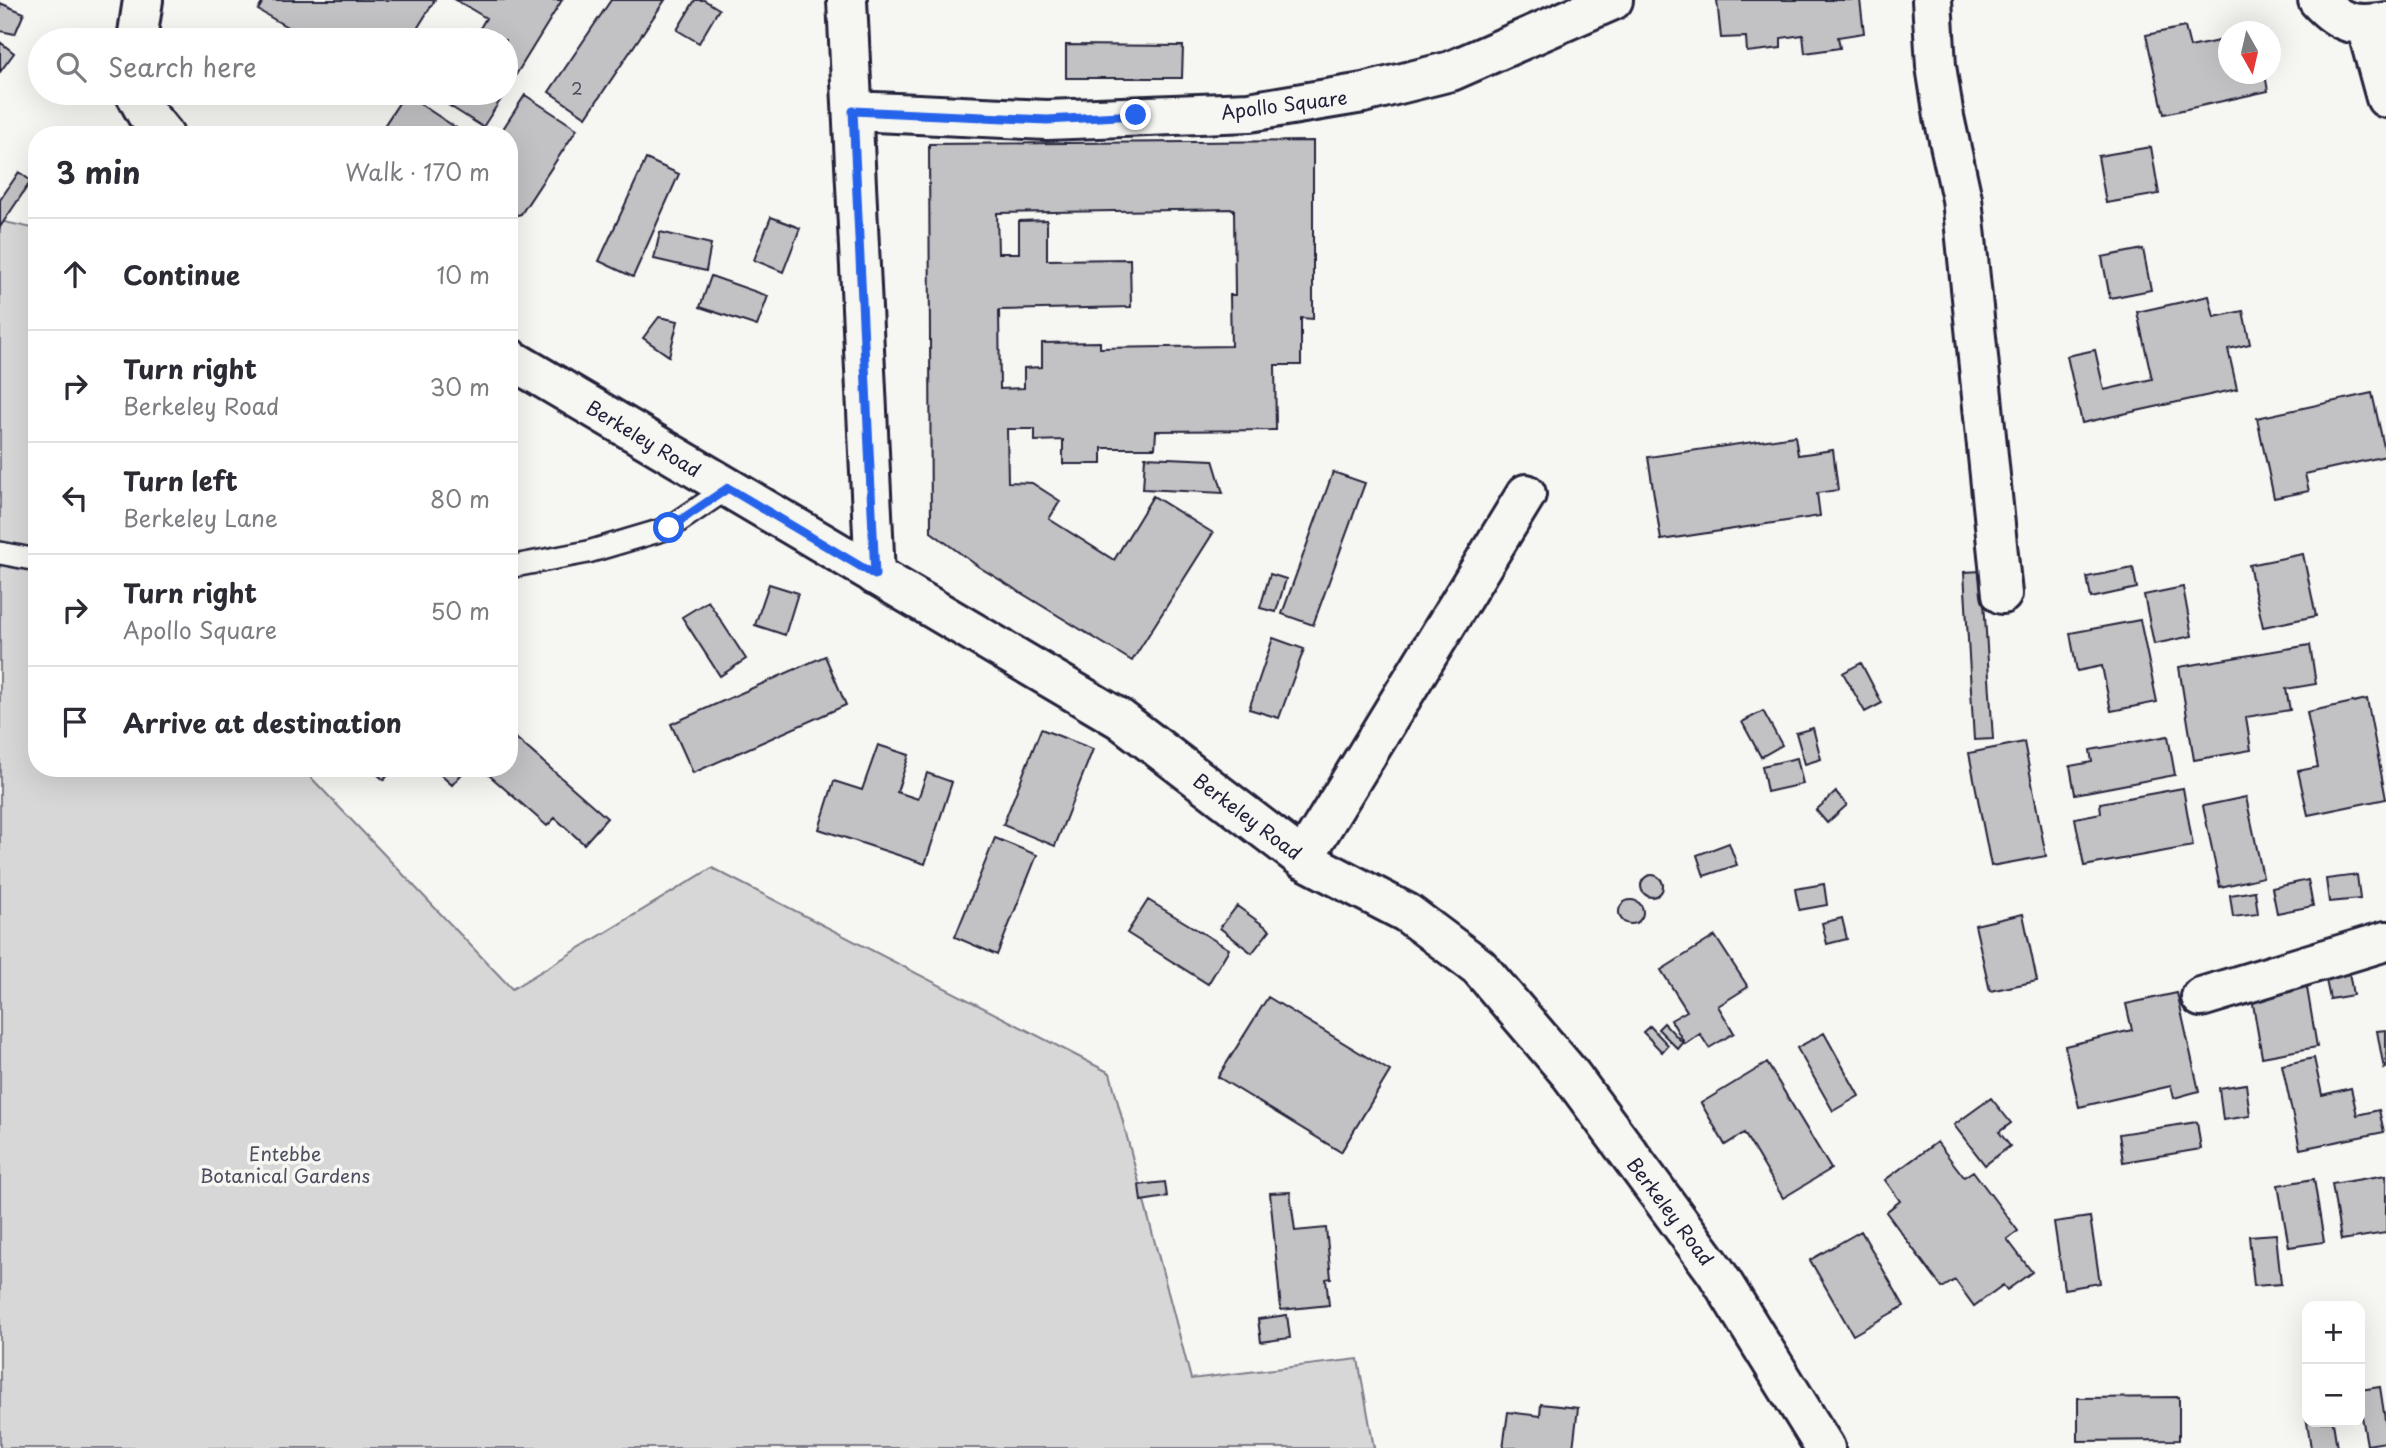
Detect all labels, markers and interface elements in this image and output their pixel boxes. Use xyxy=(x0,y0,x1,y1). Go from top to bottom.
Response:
north arrow xyxy=(2218,21,2281,84)
search box xyxy=(28,28,518,105)
text: Search here xyxy=(108,47,257,86)
icon: search xyxy=(52,48,90,86)
house number: 2 xyxy=(571,76,583,100)
street label: Apollo Square xyxy=(1219,82,1349,126)
route end xyxy=(1120,99,1151,130)
text: 3 min xyxy=(56,149,141,194)
text: Walk · 170 m xyxy=(345,154,490,189)
icon: ahead xyxy=(56,255,94,293)
text: Continue xyxy=(123,255,240,294)
text: 10 m xyxy=(436,257,490,292)
text: Turn right xyxy=(123,349,257,388)
icon: right xyxy=(56,367,94,405)
text: 30 m xyxy=(429,369,490,404)
text: Berkeley Road xyxy=(123,388,279,423)
street label: Berkeley Road xyxy=(581,393,707,483)
text: Turn left xyxy=(123,461,238,500)
icon: left xyxy=(56,479,94,517)
text: 80 m xyxy=(430,481,490,516)
text: Berkeley Lane xyxy=(123,500,278,535)
route start xyxy=(653,512,684,543)
text: Turn right xyxy=(123,573,257,612)
icon: right xyxy=(56,591,94,629)
text: 50 m xyxy=(430,593,490,628)
text: Apollo Square xyxy=(123,612,277,647)
icon: arrive xyxy=(56,703,94,741)
text: Arrive at destination xyxy=(123,703,402,742)
street label: Berkeley Road xyxy=(1188,766,1308,866)
park label: Entebbe Botanical Gardens xyxy=(200,1139,370,1189)
street label: Berkeley Road xyxy=(1621,1151,1721,1271)
map controls xyxy=(2302,1301,2365,1427)
button: + xyxy=(2302,1301,2365,1364)
button: − xyxy=(2302,1364,2365,1427)

